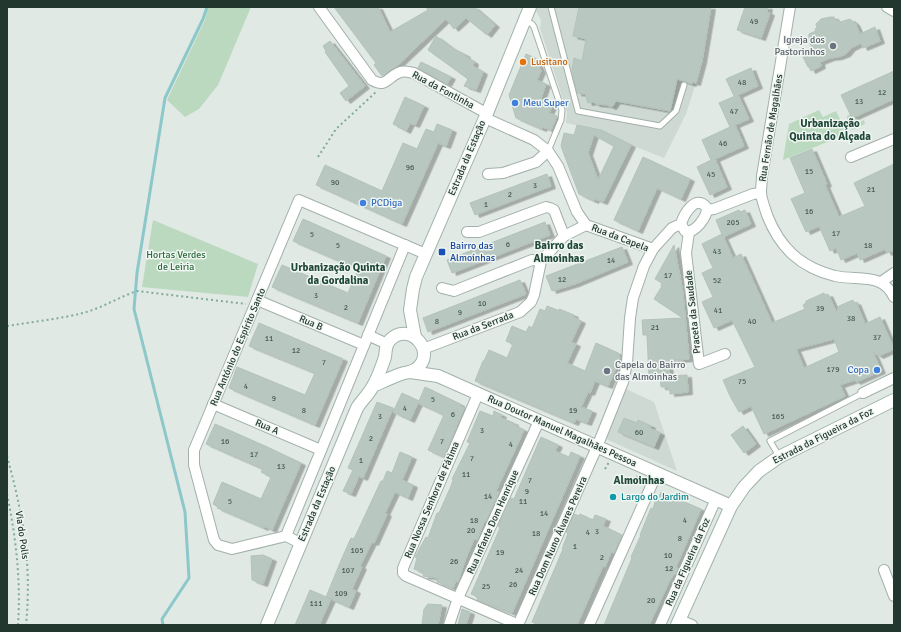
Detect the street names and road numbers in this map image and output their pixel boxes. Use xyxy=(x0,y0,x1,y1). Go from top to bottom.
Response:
street label: Rua da Fontinha xyxy=(410,69,476,111)
street label: Rua Fernão de Magalhães xyxy=(757,73,786,183)
street label: Estrada da Estação xyxy=(446,118,488,198)
street label: Rua da Capela xyxy=(590,222,650,254)
street label: Praceta da Saudade xyxy=(683,270,703,354)
street label: Rua António do Espírito Santo xyxy=(208,286,268,408)
street label: Rua da Serrada xyxy=(451,309,515,343)
street label: Rua B xyxy=(297,313,325,333)
street label: Rua Doutor Manuel Magalhães Pessoa xyxy=(485,393,639,469)
street label: Estrada da Figueira da Foz xyxy=(771,405,876,467)
street label: Rua A xyxy=(253,417,281,437)
street label: Rua Nossa Senhora de Fátima xyxy=(402,440,462,560)
street label: Estrada da Estação xyxy=(296,464,338,544)
street label: Rua Infante Dom Henrique xyxy=(465,468,521,576)
street label: Rua Dom Nuno Álvares Pereira xyxy=(525,474,590,598)
street label: Via do Polis xyxy=(13,510,31,561)
street label: Rua da Figueira da Foz xyxy=(663,516,713,608)

